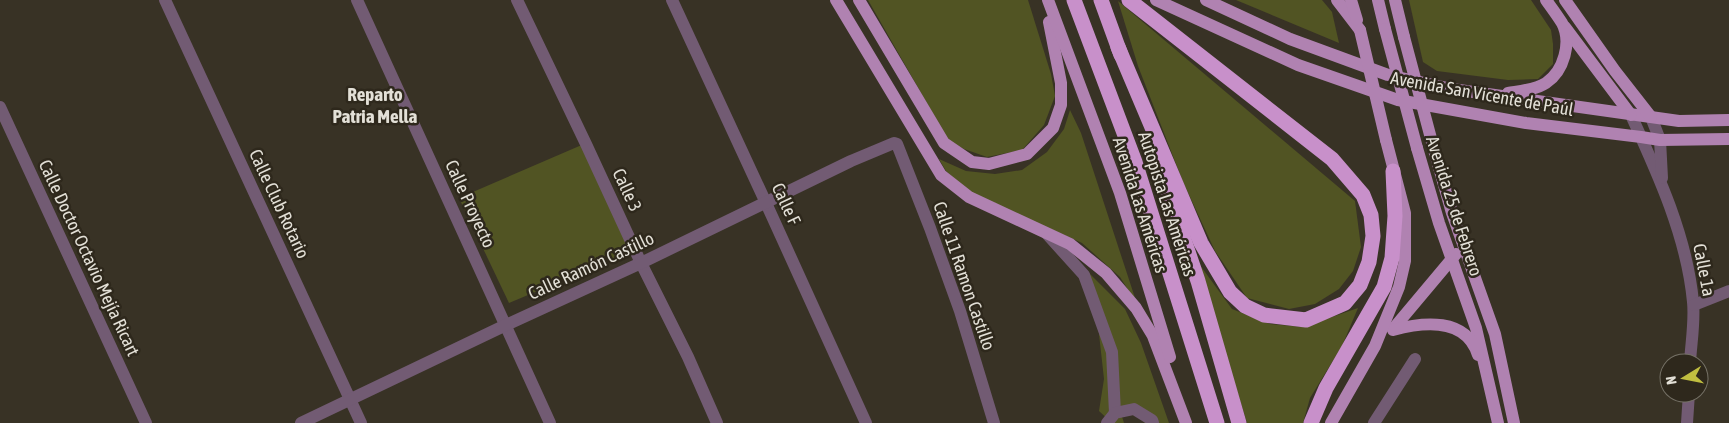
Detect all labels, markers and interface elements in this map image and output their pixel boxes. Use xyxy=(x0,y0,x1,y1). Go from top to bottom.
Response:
street label: Avenida San Vicente de Paúl xyxy=(1389,67,1575,120)
district label: Reparto Patria Mella xyxy=(333,83,418,127)
street label: Autopista Las Américas xyxy=(1134,129,1201,279)
street label: Avenida 25 de Febrero xyxy=(1422,133,1487,278)
street label: Avenida Las Américas xyxy=(1109,134,1172,275)
street label: Calle Club Rotario xyxy=(245,146,314,262)
street label: Calle Doctor Octavio Mejía Ricart xyxy=(35,156,144,359)
street label: Calle Proyecto xyxy=(441,157,500,251)
street label: Calle 3 xyxy=(608,165,646,215)
street label: Calle F xyxy=(768,180,806,229)
street label: Calle 11 Ramon Castillo xyxy=(929,199,1000,353)
street label: Calle Ramón Castillo xyxy=(525,227,657,304)
street label: Calle 1a xyxy=(1689,242,1720,298)
north arrow xyxy=(1659,353,1709,403)
text: N xyxy=(1663,375,1680,386)

